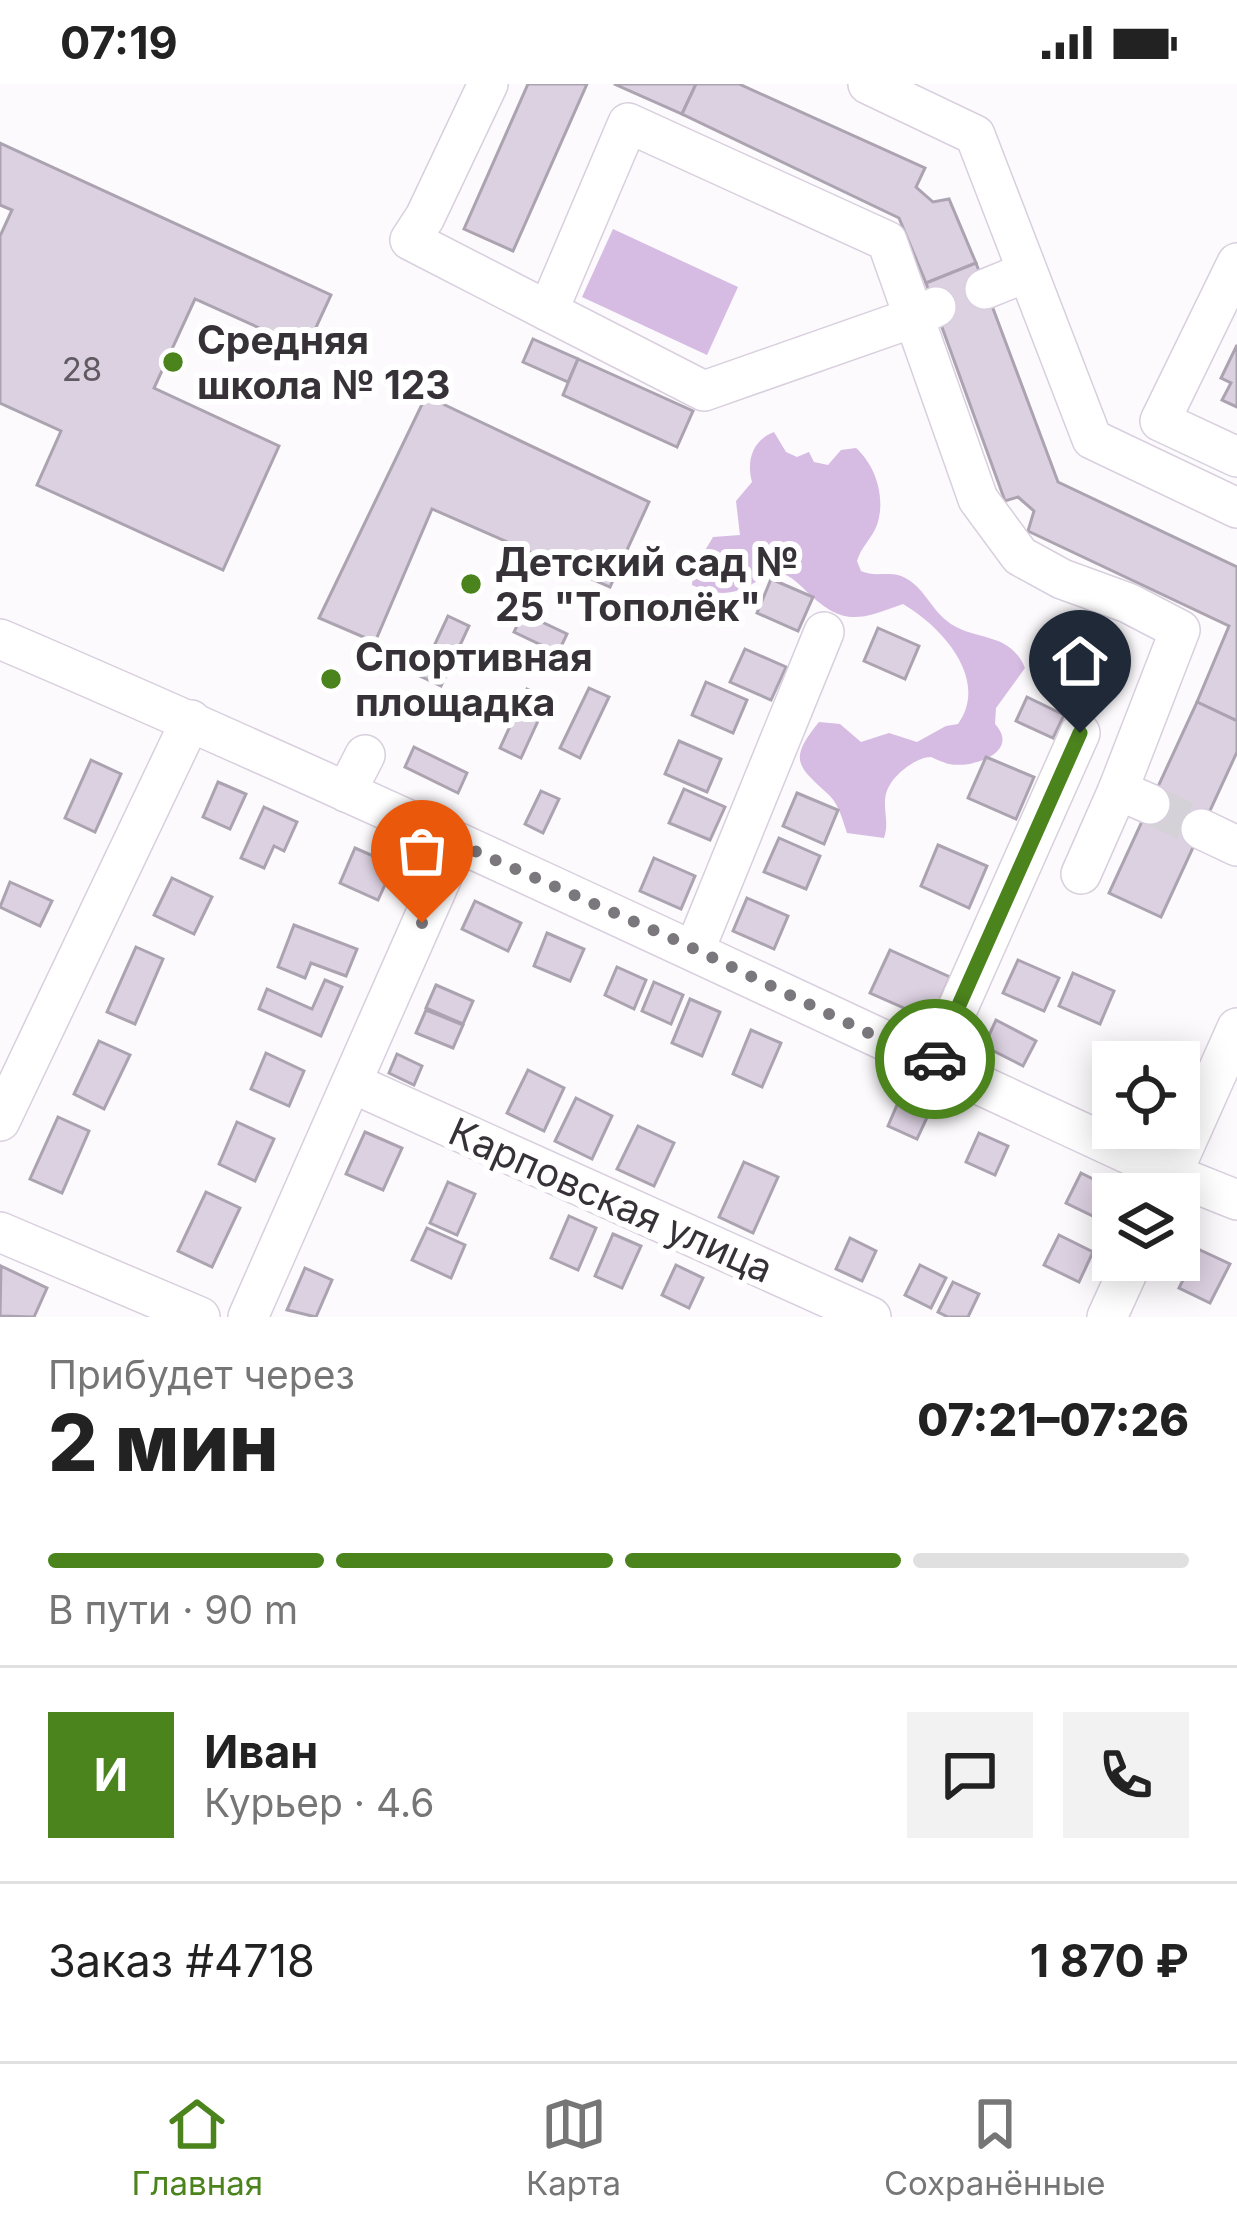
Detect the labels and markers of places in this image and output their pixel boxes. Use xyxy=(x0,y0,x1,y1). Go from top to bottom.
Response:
place label: Средняя школа № 123 xyxy=(197,316,451,408)
marker: Средняя школа № 123 xyxy=(160,349,186,375)
place label: Детский сад № 25 "Тополёк" xyxy=(495,538,799,630)
marker: Детский сад № 25 "Тополёк" xyxy=(458,571,484,597)
pin xyxy=(1029,610,1131,733)
place label: Спортивная площадка xyxy=(355,633,593,725)
marker: Спортивная площадка xyxy=(318,666,344,692)
pin xyxy=(371,800,473,923)

